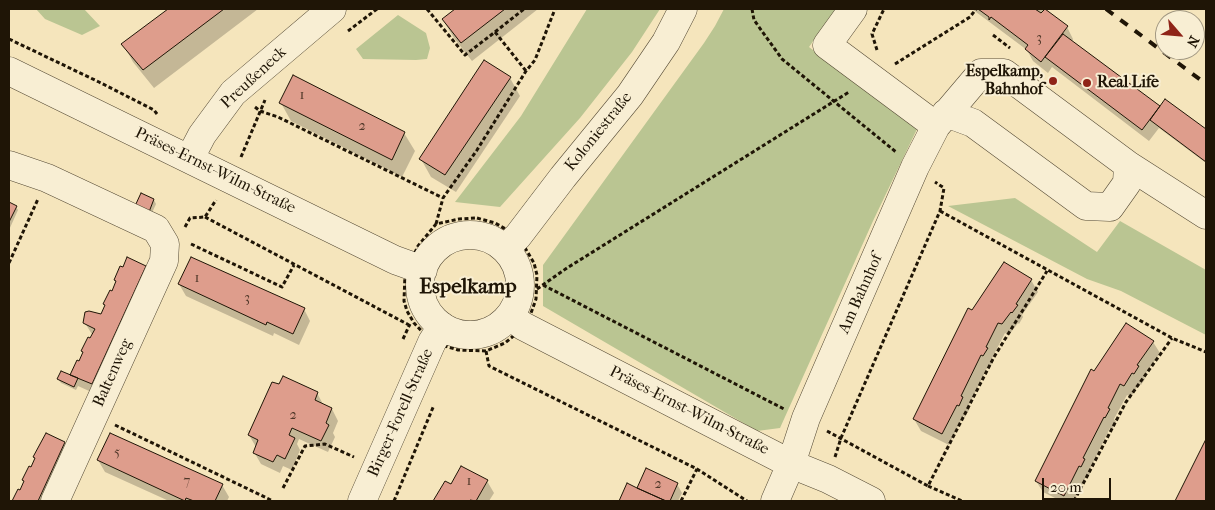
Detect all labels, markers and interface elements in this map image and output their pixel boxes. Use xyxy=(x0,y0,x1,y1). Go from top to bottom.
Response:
north arrow xyxy=(1155,10,1205,60)
house number: 3 xyxy=(1036,31,1042,47)
text: N xyxy=(1183,33,1203,50)
street label: Preußeneck xyxy=(217,43,291,113)
place label: Espelkamp, Bahnhof xyxy=(965,62,1043,100)
place label: Real Life xyxy=(1097,73,1159,93)
marker: Espelkamp, Bahnhof xyxy=(1047,75,1059,87)
marker: Real Life xyxy=(1081,77,1093,89)
house number: 1 xyxy=(300,88,304,104)
street label: Koloniestraße xyxy=(561,89,637,175)
house number: 2 xyxy=(358,119,366,135)
street label: Präses-Ernst-Wilm-Straße xyxy=(132,124,298,218)
street label: Am Bahnhof xyxy=(835,251,887,337)
house number: 1 xyxy=(195,271,199,287)
district label: Espelkamp xyxy=(419,275,517,301)
house number: 3 xyxy=(244,291,250,307)
street label: Baltenweg xyxy=(89,336,137,410)
street label: Birger-Forell-Straße xyxy=(364,346,438,480)
street label: Präses-Ernst-Wilm-Straße xyxy=(606,362,772,460)
house number: 2 xyxy=(289,408,297,424)
house number: 5 xyxy=(114,445,120,461)
scale bar xyxy=(1045,468,1114,500)
house number: 7 xyxy=(184,474,190,490)
house number: 1 xyxy=(467,474,471,490)
house number: 2 xyxy=(654,477,662,493)
text: 20 m xyxy=(1050,478,1082,496)

